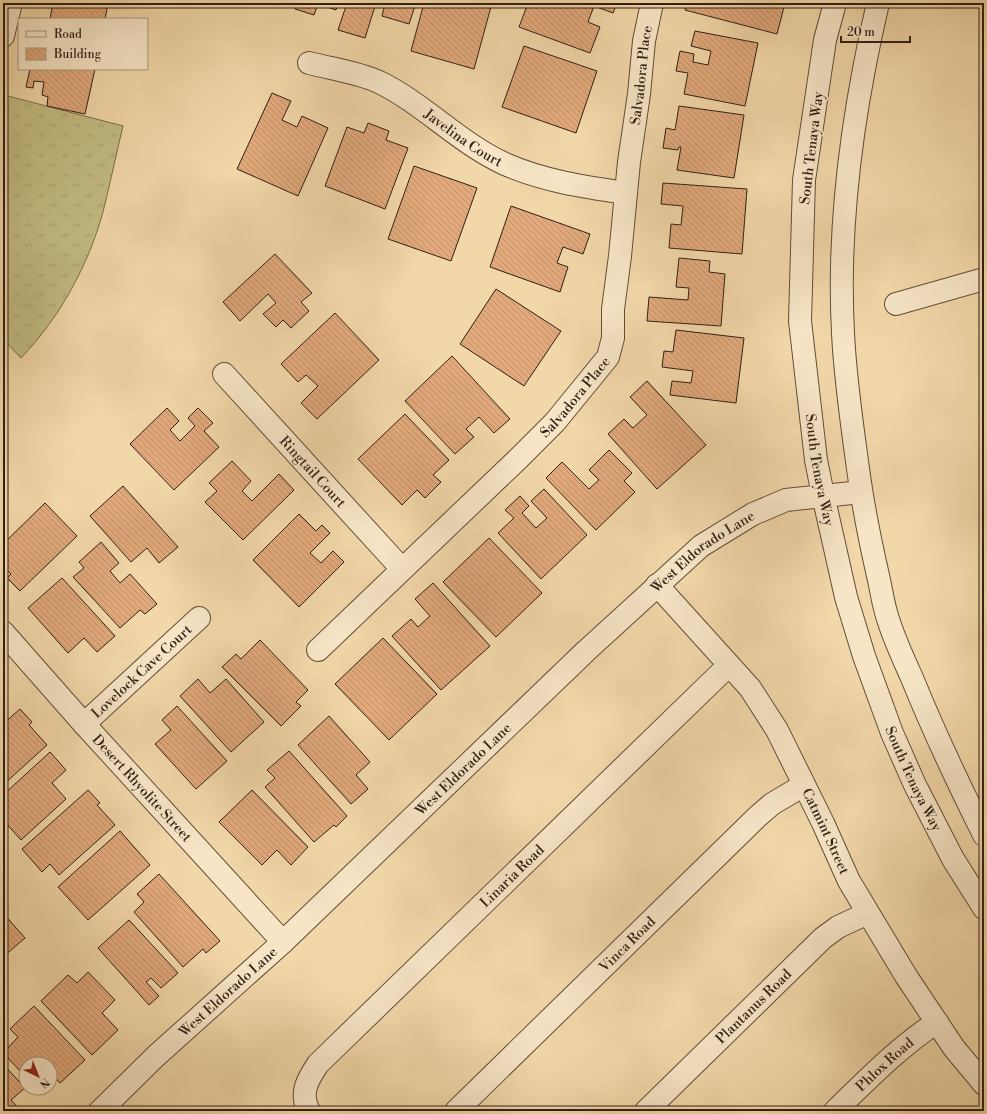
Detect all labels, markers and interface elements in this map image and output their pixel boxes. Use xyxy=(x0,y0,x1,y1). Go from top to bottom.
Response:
legend xyxy=(18,18,148,70)
scale bar xyxy=(841,18,910,44)
street label: Salvadora Place xyxy=(627,24,657,126)
text: 20 m xyxy=(847,25,875,40)
text: Road xyxy=(54,27,82,42)
text: Building xyxy=(53,47,102,62)
street label: South Tenaya Way xyxy=(796,91,828,206)
street label: Javelina Court xyxy=(419,105,505,171)
street label: Salvadora Place xyxy=(537,353,615,442)
street label: South Tenaya Way xyxy=(801,413,838,528)
street label: Ringtail Court xyxy=(275,433,350,512)
street label: West Eldorado Lane xyxy=(647,507,758,598)
street label: Lovelock Cave Court xyxy=(88,621,196,723)
street label: West Eldorado Lane xyxy=(411,719,516,821)
street label: South Tenaya Way xyxy=(880,724,945,834)
street label: Desert Rhyolite Street xyxy=(88,731,195,846)
street label: Catmint Street xyxy=(797,785,853,877)
street label: Linaria Road xyxy=(476,841,548,912)
street label: Vinca Road xyxy=(595,913,660,977)
street label: West Eldorado Lane xyxy=(175,943,281,1042)
street label: Plantanus Road xyxy=(712,966,796,1048)
street label: Phlox Road xyxy=(852,1034,918,1096)
north arrow xyxy=(18,1056,58,1096)
text: N xyxy=(36,1074,52,1091)

